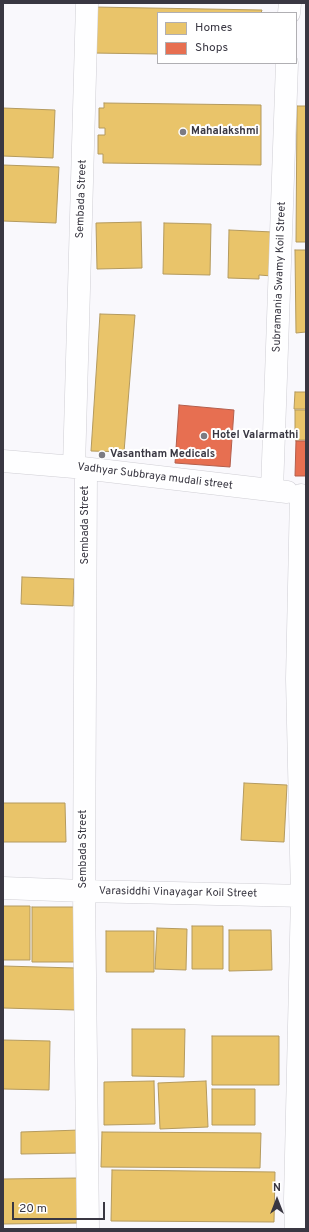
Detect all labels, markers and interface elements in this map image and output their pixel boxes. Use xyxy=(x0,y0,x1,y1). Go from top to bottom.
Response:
legend xyxy=(157,12,297,64)
text: Homes xyxy=(195,20,232,36)
text: Shops xyxy=(195,40,228,56)
place label: Mahalakshmi xyxy=(191,125,259,139)
marker: Mahalakshmi xyxy=(178,127,188,137)
street label: Sembada Street xyxy=(74,159,90,239)
street label: Subramania Swamy Koil Street xyxy=(271,201,289,353)
place label: Hotel Valarmathi xyxy=(212,429,298,443)
marker: Hotel Valarmathi xyxy=(199,431,209,441)
place label: Vasantham Medicals xyxy=(110,448,215,462)
marker: Vasantham Medicals xyxy=(97,450,107,460)
street label: Vadhyar Subbraya mudali street xyxy=(77,461,233,493)
street label: Sembada Street xyxy=(79,486,93,564)
street label: Sembada Street xyxy=(77,810,91,888)
street label: Varasiddhi Vinayagar Koil Street xyxy=(99,885,257,901)
north arrow xyxy=(257,1180,297,1220)
text: N xyxy=(273,1181,281,1195)
scale bar xyxy=(14,1194,107,1220)
text: 20 m xyxy=(19,1201,47,1217)

